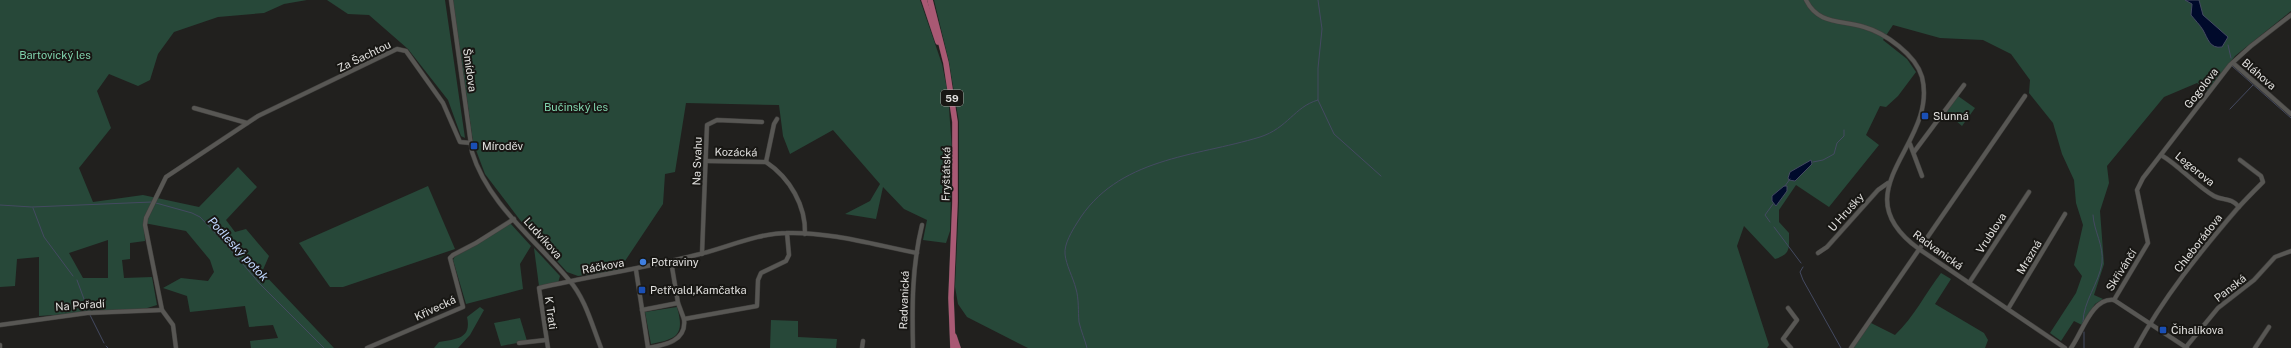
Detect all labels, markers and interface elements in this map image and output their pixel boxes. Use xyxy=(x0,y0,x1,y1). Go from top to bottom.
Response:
street label: Za Šachtou xyxy=(335,37,393,74)
street label: Šmídova xyxy=(461,47,480,92)
park label: Bartovický les xyxy=(19,49,91,61)
street label: Bláhova xyxy=(2240,56,2278,92)
street label: Gogolova xyxy=(2182,65,2220,111)
road number: 59 xyxy=(941,90,963,106)
park label: Bučinský les xyxy=(544,101,608,113)
place label: Slunná xyxy=(1933,110,1969,122)
marker: Slunná xyxy=(1920,111,1930,121)
street label: Na Svahu xyxy=(690,136,704,186)
place label: Míroděv xyxy=(482,140,524,152)
marker: Míroděv xyxy=(469,141,479,151)
street label: Kozácká xyxy=(715,146,757,158)
street label: Fryštátská xyxy=(940,147,952,201)
street label: Legerova xyxy=(2173,150,2217,188)
street label: U Hrušky xyxy=(1826,190,1866,234)
street label: Vrublova xyxy=(1974,211,2008,255)
street label: Chleborádova xyxy=(2172,212,2224,274)
water label: Podleský potok xyxy=(205,214,272,284)
street label: Ludvíkova xyxy=(521,215,565,261)
street label: Radvanická xyxy=(1911,228,1965,272)
street label: Mrazná xyxy=(2014,238,2044,276)
street label: Skřivánčí xyxy=(2103,247,2139,293)
street label: Ráčkova xyxy=(581,256,625,276)
place label: Potraviny xyxy=(651,256,699,268)
marker: Potraviny xyxy=(638,257,648,267)
street label: Radvanická xyxy=(897,271,911,329)
street label: Panská xyxy=(2212,272,2248,304)
place label: Petřvald,Kamčatka xyxy=(650,284,747,296)
marker: Petřvald,Kamčatka xyxy=(637,285,647,295)
street label: Křivecká xyxy=(412,293,458,323)
street label: K Trati xyxy=(543,296,559,330)
street label: Na Pořadí xyxy=(55,297,106,313)
place label: Čihalíkova xyxy=(2171,323,2223,336)
marker: Čihalíkova xyxy=(2158,325,2168,335)

